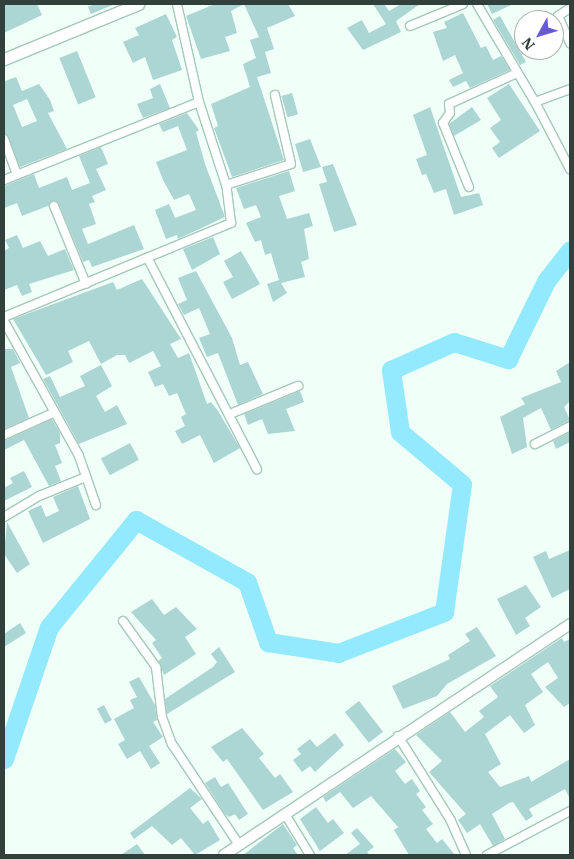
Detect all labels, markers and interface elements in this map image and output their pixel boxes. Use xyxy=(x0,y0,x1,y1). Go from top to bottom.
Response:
north arrow xyxy=(514,10,564,60)
text: N xyxy=(518,34,539,54)

